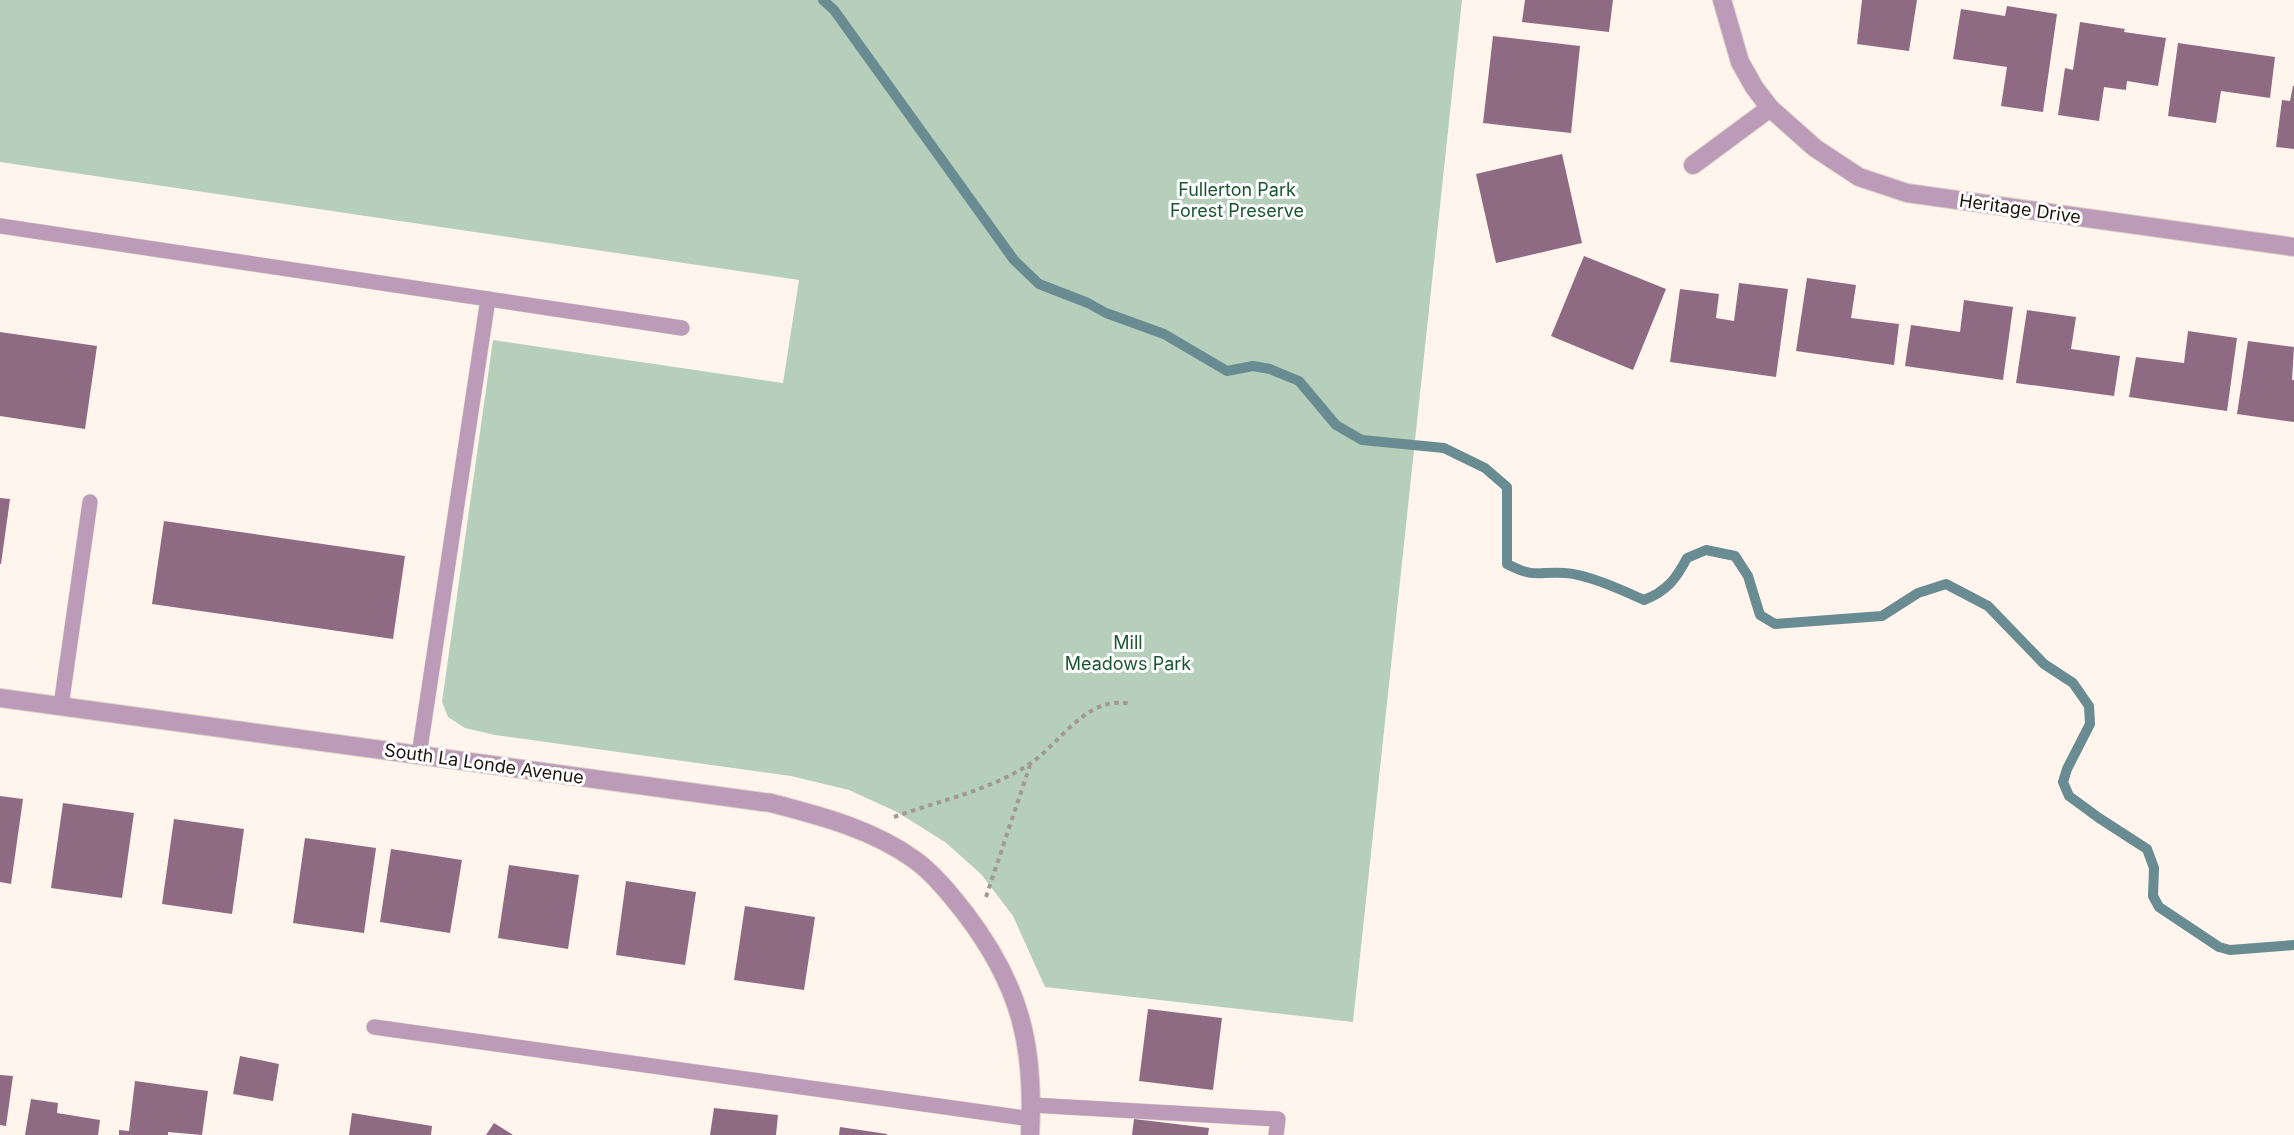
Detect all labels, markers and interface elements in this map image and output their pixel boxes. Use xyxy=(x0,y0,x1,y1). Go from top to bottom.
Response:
park label: Fullerton Park Forest Preserve xyxy=(1170,179,1304,221)
street label: Heritage Drive xyxy=(1958,190,2082,227)
park label: Mill Meadows Park xyxy=(1065,632,1191,674)
street label: South La Londe Avenue xyxy=(383,739,585,788)

